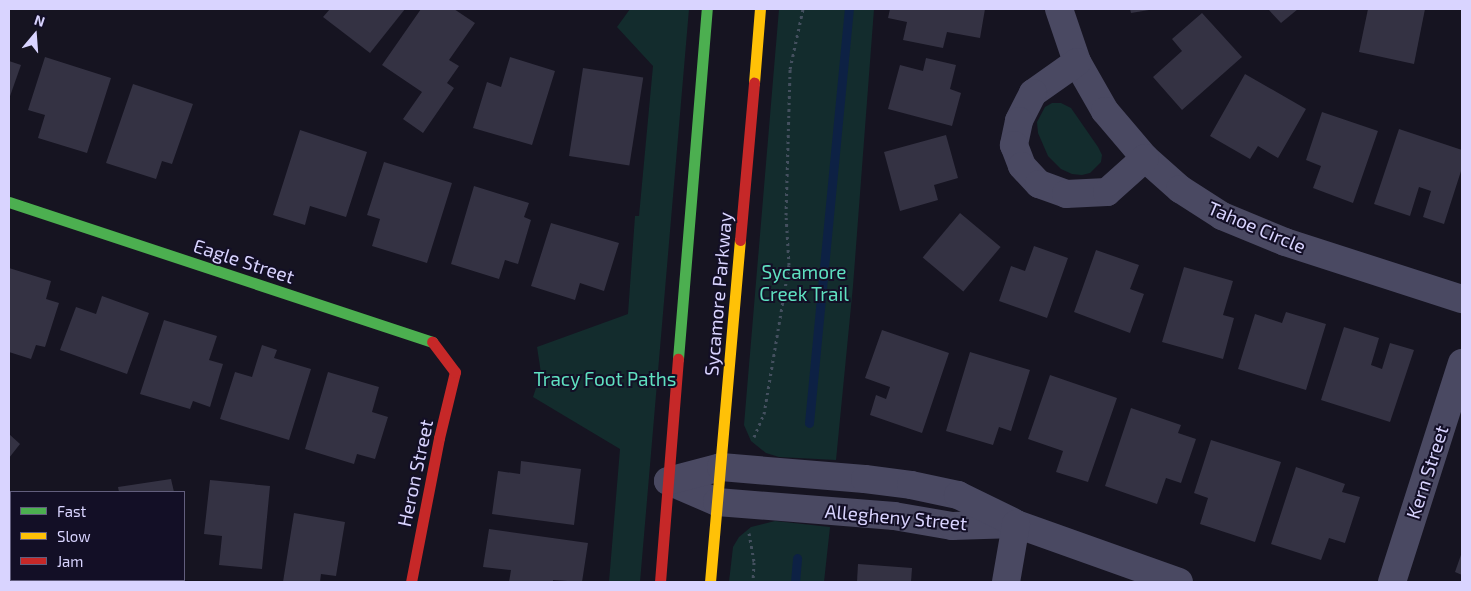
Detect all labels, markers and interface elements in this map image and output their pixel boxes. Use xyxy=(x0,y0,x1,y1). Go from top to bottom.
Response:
north arrow xyxy=(10,10,60,60)
text: N xyxy=(32,11,47,30)
street label: Tahoe Circle xyxy=(1205,196,1309,258)
street label: Sycamore Parkway xyxy=(699,211,737,377)
street label: Eagle Street xyxy=(191,234,297,288)
park label: Sycamore Creek Trail xyxy=(759,261,849,305)
park label: Tracy Foot Paths xyxy=(533,368,677,390)
street label: Heron Street xyxy=(393,417,437,529)
street label: Kern Street xyxy=(1401,422,1453,522)
legend xyxy=(10,491,185,581)
street label: Allegheny Street xyxy=(824,499,968,535)
text: Fast xyxy=(57,502,86,520)
text: Slow xyxy=(57,527,91,545)
text: Jam xyxy=(57,552,83,570)

